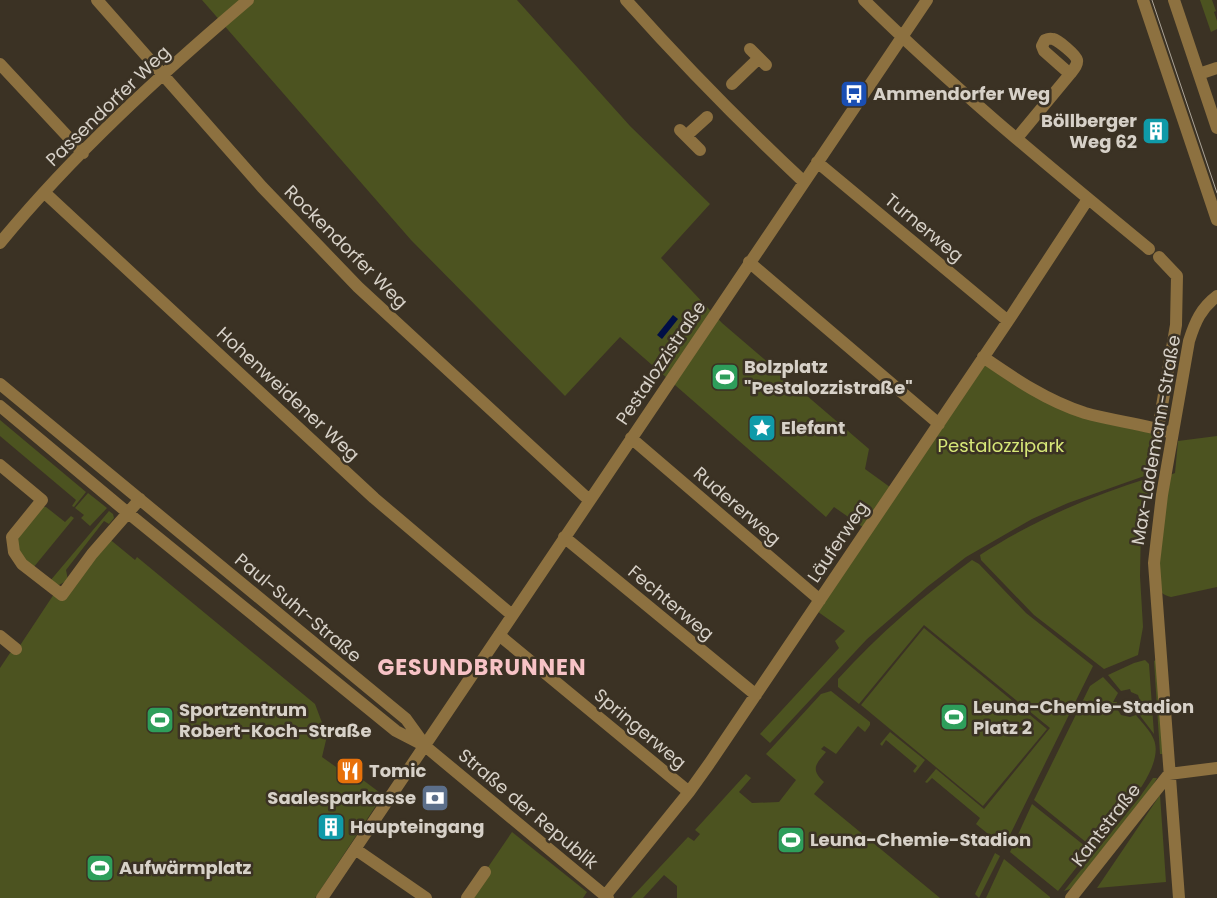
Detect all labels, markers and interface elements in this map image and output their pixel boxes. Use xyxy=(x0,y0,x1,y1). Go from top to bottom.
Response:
street label: Passendorfer Weg xyxy=(40,40,175,172)
bus stop icon: Ammendorfer Weg xyxy=(839,79,869,109)
place label: Ammendorfer Weg xyxy=(873,81,1050,106)
place label: Böllberger Weg 62 xyxy=(1041,108,1137,154)
building icon: Böllberger Weg 62 xyxy=(1141,116,1171,146)
street label: Rockendorfer Weg xyxy=(279,179,414,314)
street label: Turnerweg xyxy=(880,187,969,268)
street label: Pestalozzistraße xyxy=(610,296,711,430)
street label: Hohenweidener Weg xyxy=(211,321,365,467)
street label: Max-Lademann-Straße xyxy=(1125,333,1186,547)
place label: Bolzplatz "Pestalozzistraße" xyxy=(744,354,913,400)
sports icon: Bolzplatz "Pestalozzistraße" xyxy=(710,362,740,392)
place icon: Elefant xyxy=(747,413,777,443)
place label: Elefant xyxy=(781,415,845,440)
park label: Pestalozzipark xyxy=(938,433,1065,458)
street label: Rudererweg xyxy=(688,461,786,551)
street label: Läuferweg xyxy=(801,496,874,587)
street label: Paul-Suhr-Straße xyxy=(230,547,367,668)
street label: Fechterweg xyxy=(623,559,720,646)
district label: GESUNDBRUNNEN xyxy=(377,652,587,683)
street label: Springerweg xyxy=(589,683,692,775)
place label: Leuna-Chemie-Stadion Platz 2 xyxy=(973,694,1194,740)
place label: Sportzentrum Robert-Koch-Straße xyxy=(179,697,372,743)
sports icon: Leuna-Chemie-Stadion Platz 2 xyxy=(939,702,969,732)
sports icon: Sportzentrum Robert-Koch-Straße xyxy=(145,705,175,735)
street label: Straße der Republik xyxy=(453,743,604,875)
restaurant icon: Tomic xyxy=(335,756,365,786)
place label: Tomic xyxy=(369,758,426,783)
street label: Kantstraße xyxy=(1065,778,1146,872)
bank icon: Saalesparkasse xyxy=(420,783,450,813)
place label: Saalesparkasse xyxy=(267,785,416,810)
building icon: Haupteingang xyxy=(316,812,346,842)
place label: Haupteingang xyxy=(350,814,484,839)
sports icon: Leuna-Chemie-Stadion xyxy=(776,825,806,855)
place label: Leuna-Chemie-Stadion xyxy=(810,827,1031,852)
sports icon: Aufwärmplatz xyxy=(85,853,115,883)
place label: Aufwärmplatz xyxy=(119,855,252,880)

